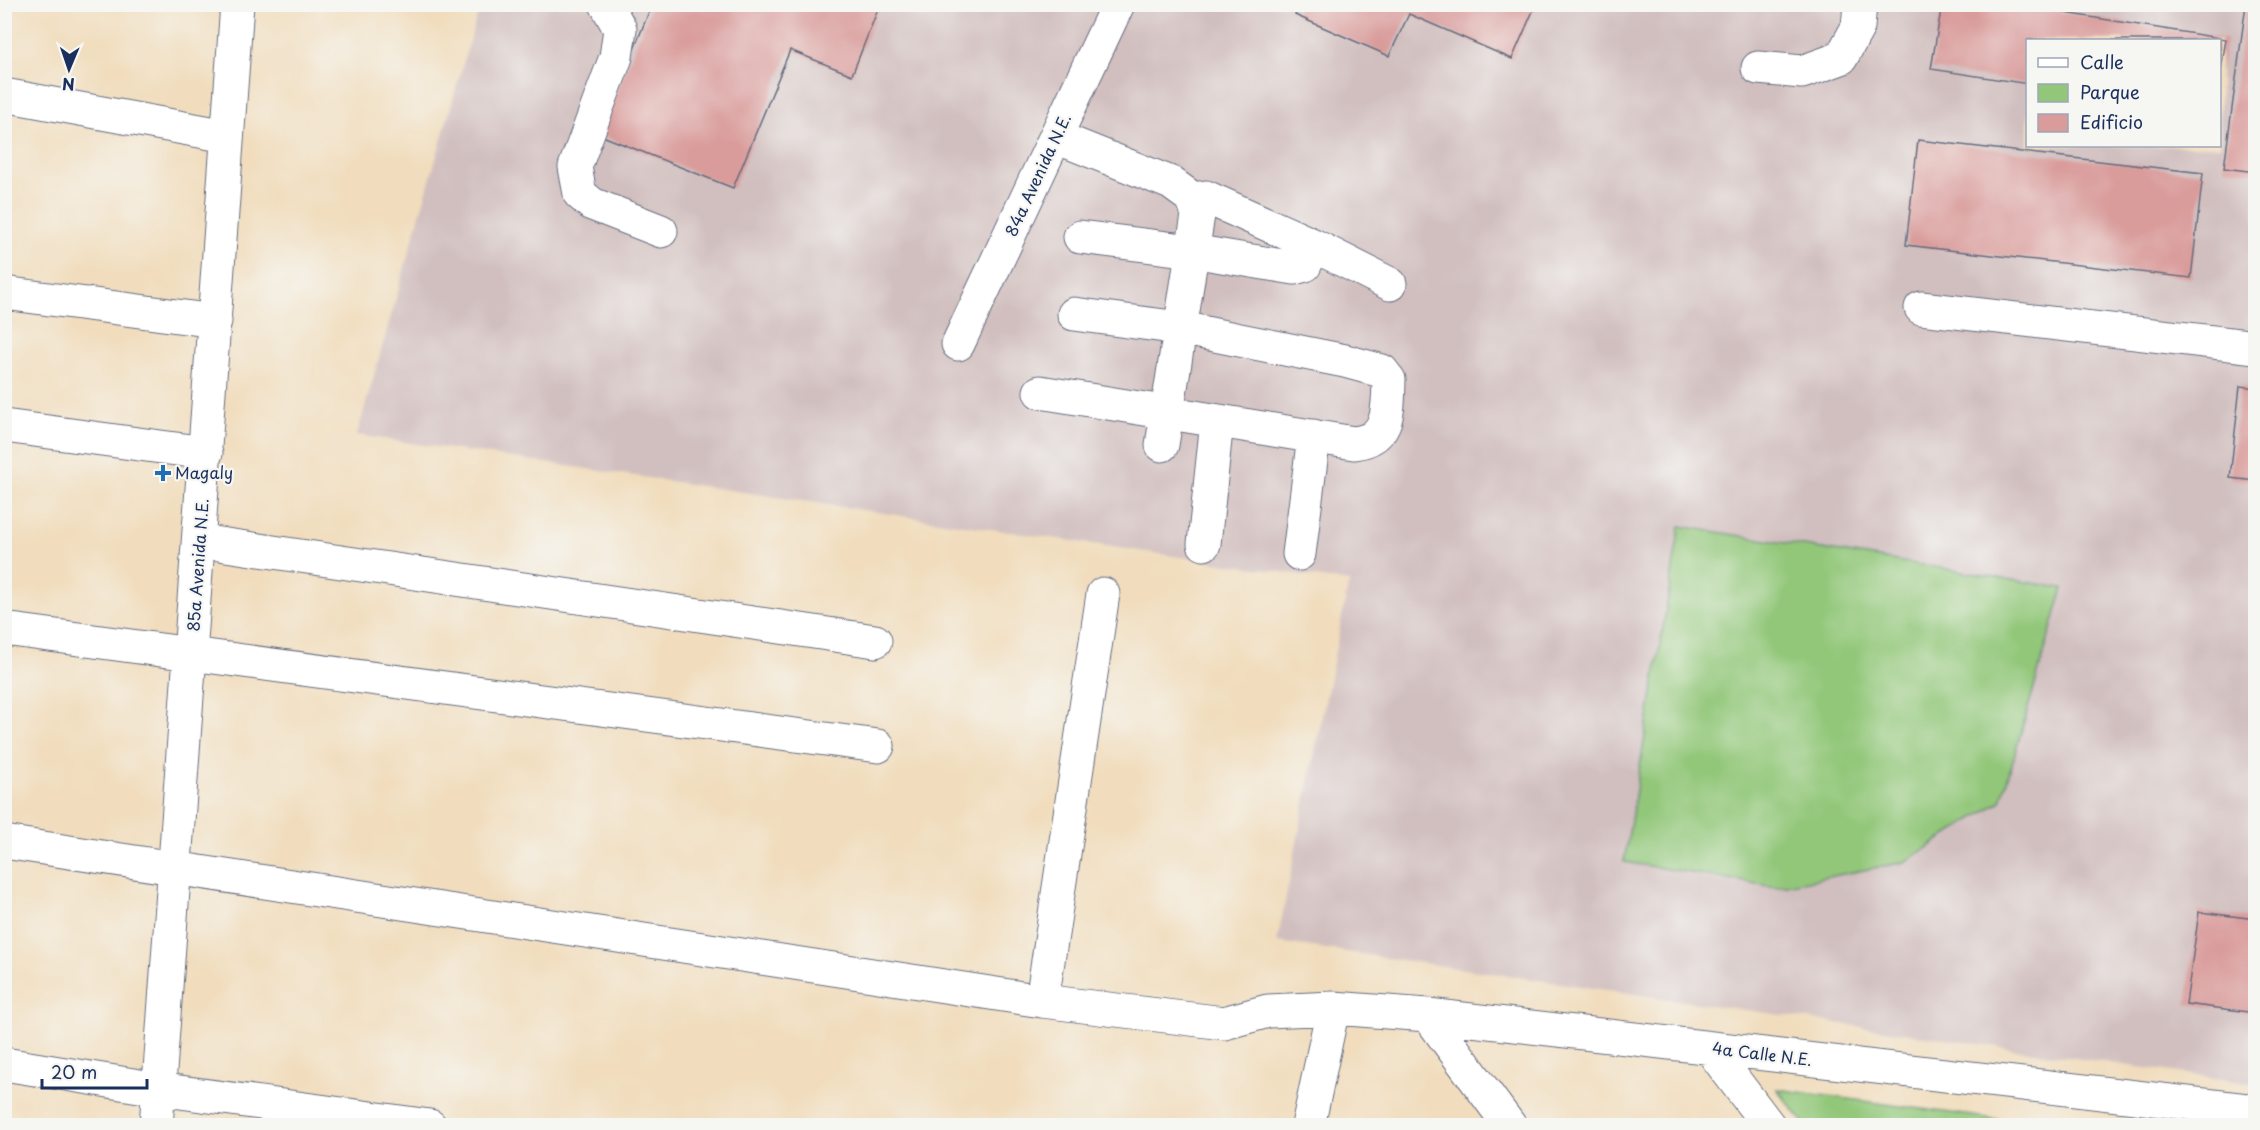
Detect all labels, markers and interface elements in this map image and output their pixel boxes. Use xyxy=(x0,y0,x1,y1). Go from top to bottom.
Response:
north arrow xyxy=(39,39,99,99)
legend xyxy=(2026,39,2221,147)
text: Calle xyxy=(2080,48,2124,75)
text: N xyxy=(62,73,75,97)
text: Parque xyxy=(2080,78,2140,105)
text: Edificio xyxy=(2080,108,2143,135)
street label: 84a Avenida N.E. xyxy=(998,109,1076,240)
place label: Magaly xyxy=(175,460,233,484)
marker: Magaly xyxy=(156,466,170,480)
street label: 85a Avenida N.E. xyxy=(180,498,214,632)
street label: 4a Calle N.E. xyxy=(1711,1035,1813,1071)
scale bar xyxy=(42,1052,147,1090)
text: 20 m xyxy=(51,1058,97,1085)

